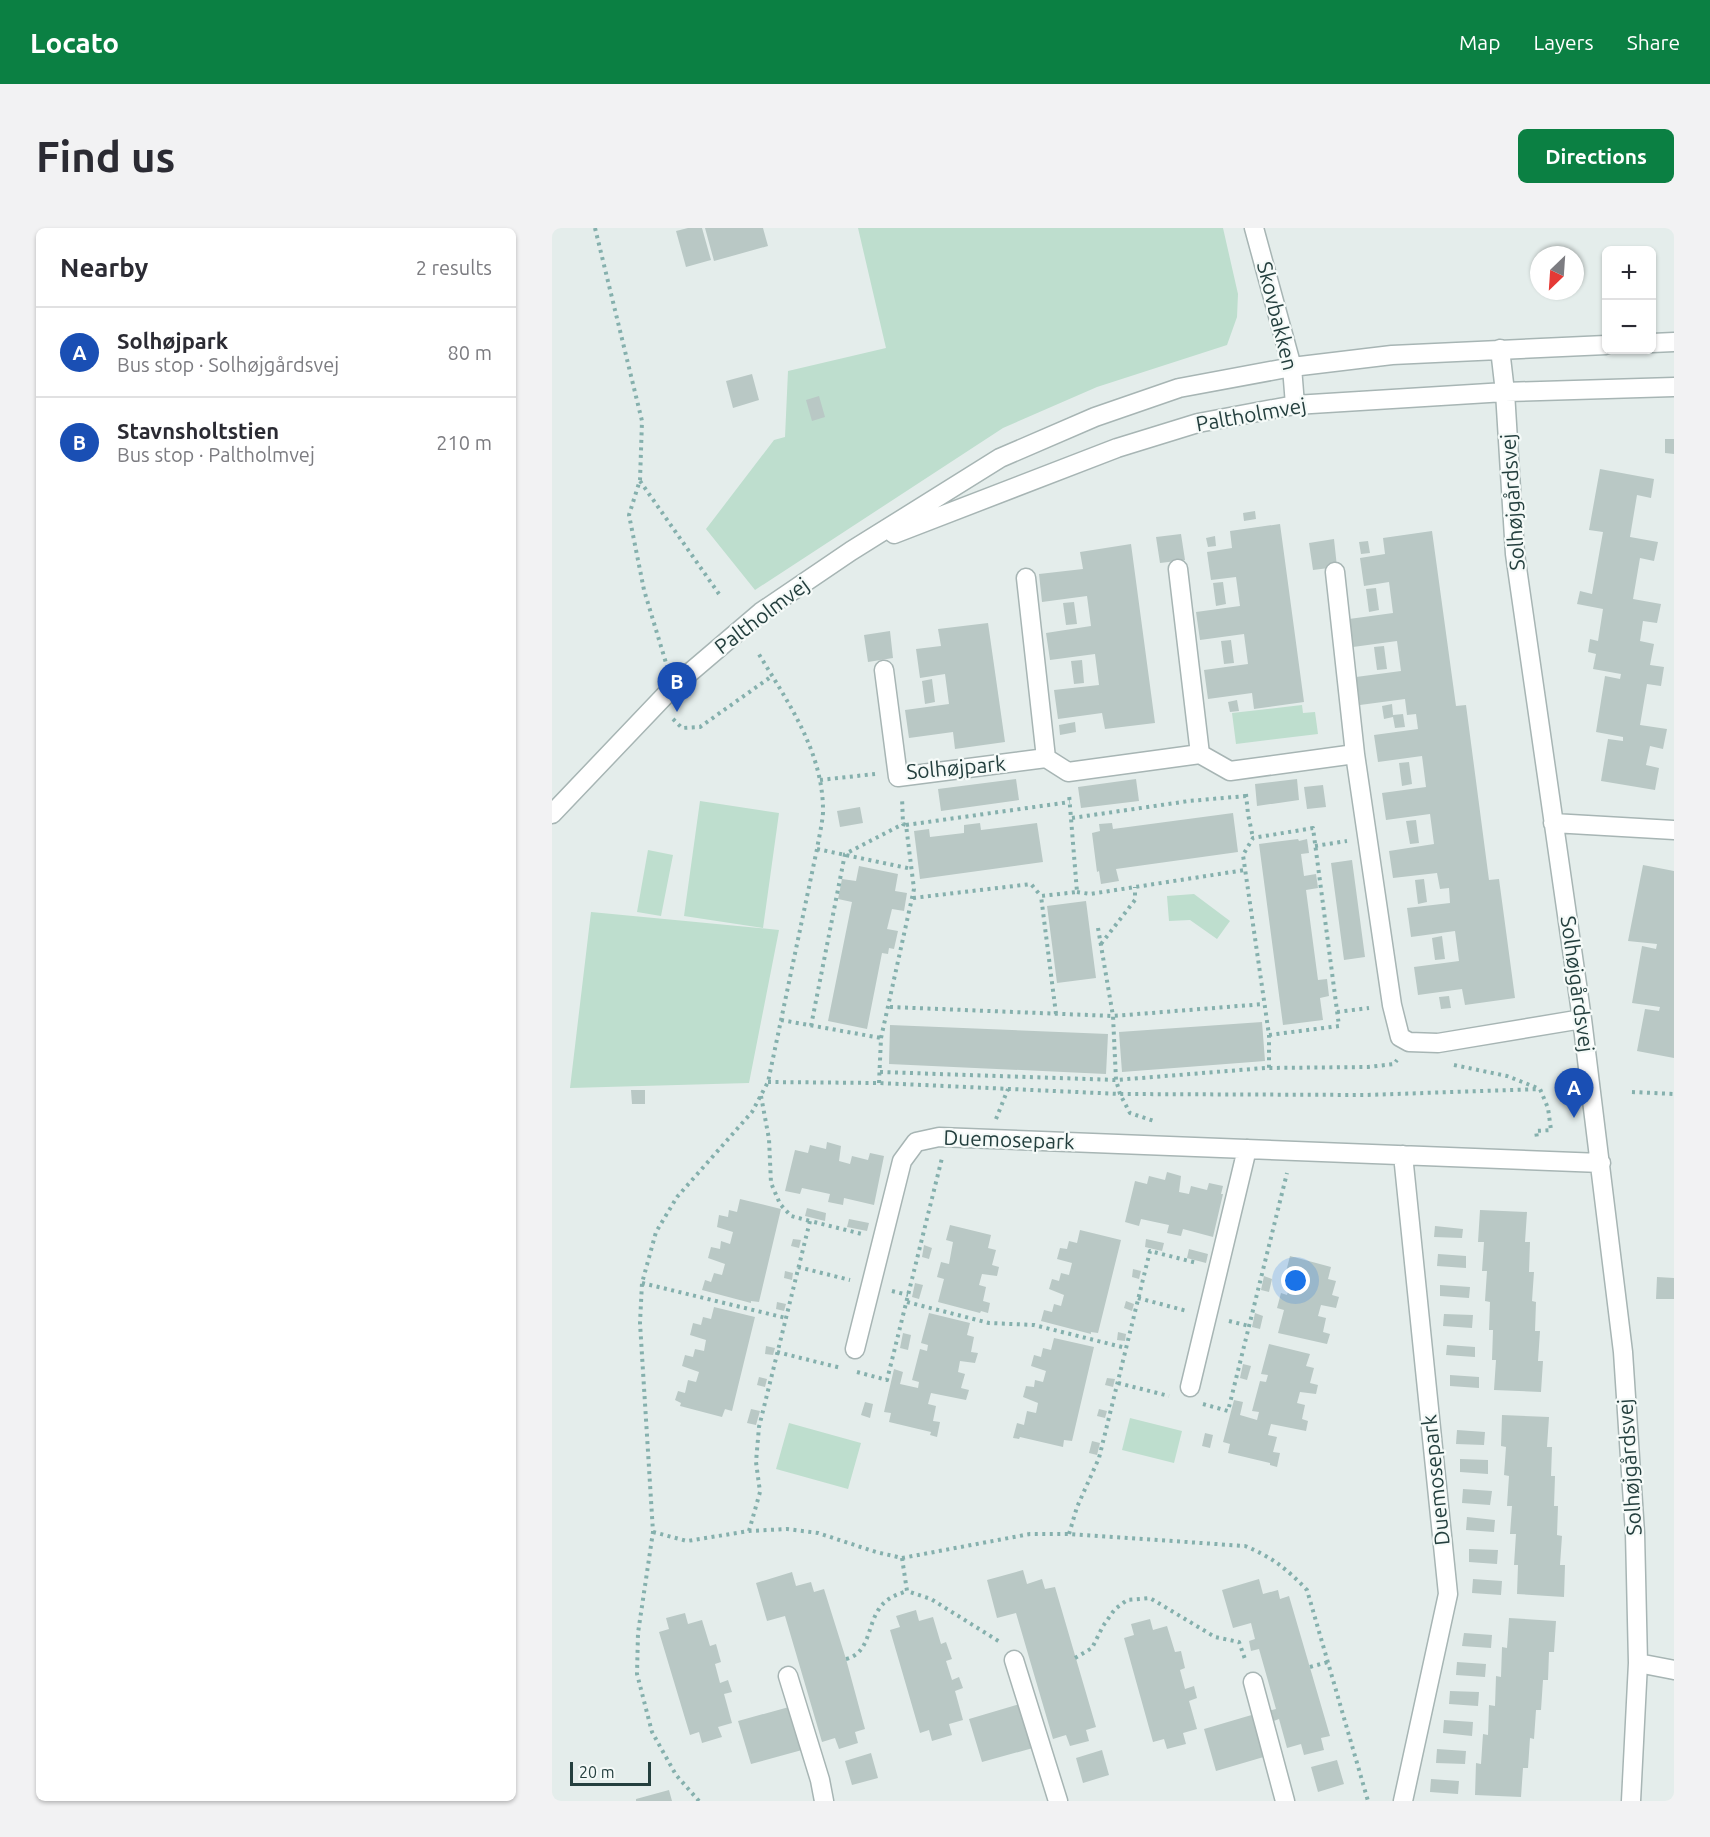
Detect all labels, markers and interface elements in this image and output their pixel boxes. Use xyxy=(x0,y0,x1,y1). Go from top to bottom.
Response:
text: Locato xyxy=(30,27,119,58)
text: Map xyxy=(1459,30,1500,54)
text: Layers xyxy=(1533,30,1594,54)
text: Share xyxy=(1627,30,1680,54)
button: Directions xyxy=(1518,129,1674,183)
text: Find us xyxy=(36,133,175,180)
north arrow xyxy=(1530,246,1584,300)
map controls xyxy=(1602,246,1656,354)
button: + xyxy=(1602,246,1656,300)
text: Nearby xyxy=(60,253,148,282)
text: 2 results xyxy=(416,256,492,279)
street label: Skovbakken xyxy=(1253,259,1303,373)
button: − xyxy=(1602,300,1656,354)
text: Solhøjpark xyxy=(117,328,228,353)
text: A xyxy=(72,341,87,364)
text: 80 m xyxy=(448,341,492,364)
text: Bus stop · Solhøjgårdsvej xyxy=(117,353,339,376)
street label: Paltholmvej xyxy=(1194,392,1308,436)
text: Stavnsholtstien xyxy=(117,418,279,443)
text: B xyxy=(73,431,86,454)
text: 210 m xyxy=(436,431,492,454)
street label: Solhøjgårdsvej xyxy=(1495,433,1529,571)
text: Bus stop · Paltholmvej xyxy=(117,443,315,466)
street label: Paltholmvej xyxy=(710,572,813,658)
pin: B xyxy=(658,662,696,712)
street label: Solhøjpark xyxy=(905,751,1007,783)
street label: Solhøjgårdsvej xyxy=(1557,914,1599,1054)
pin: A xyxy=(1554,1068,1594,1118)
street label: Duemosepark xyxy=(943,1125,1075,1153)
your location xyxy=(1281,1266,1310,1295)
street label: Solhøjgårdsvej xyxy=(1612,1398,1646,1536)
street label: Duemosepark xyxy=(1416,1413,1454,1547)
scale bar xyxy=(570,1759,651,1786)
text: 20 m xyxy=(579,1763,615,1781)

